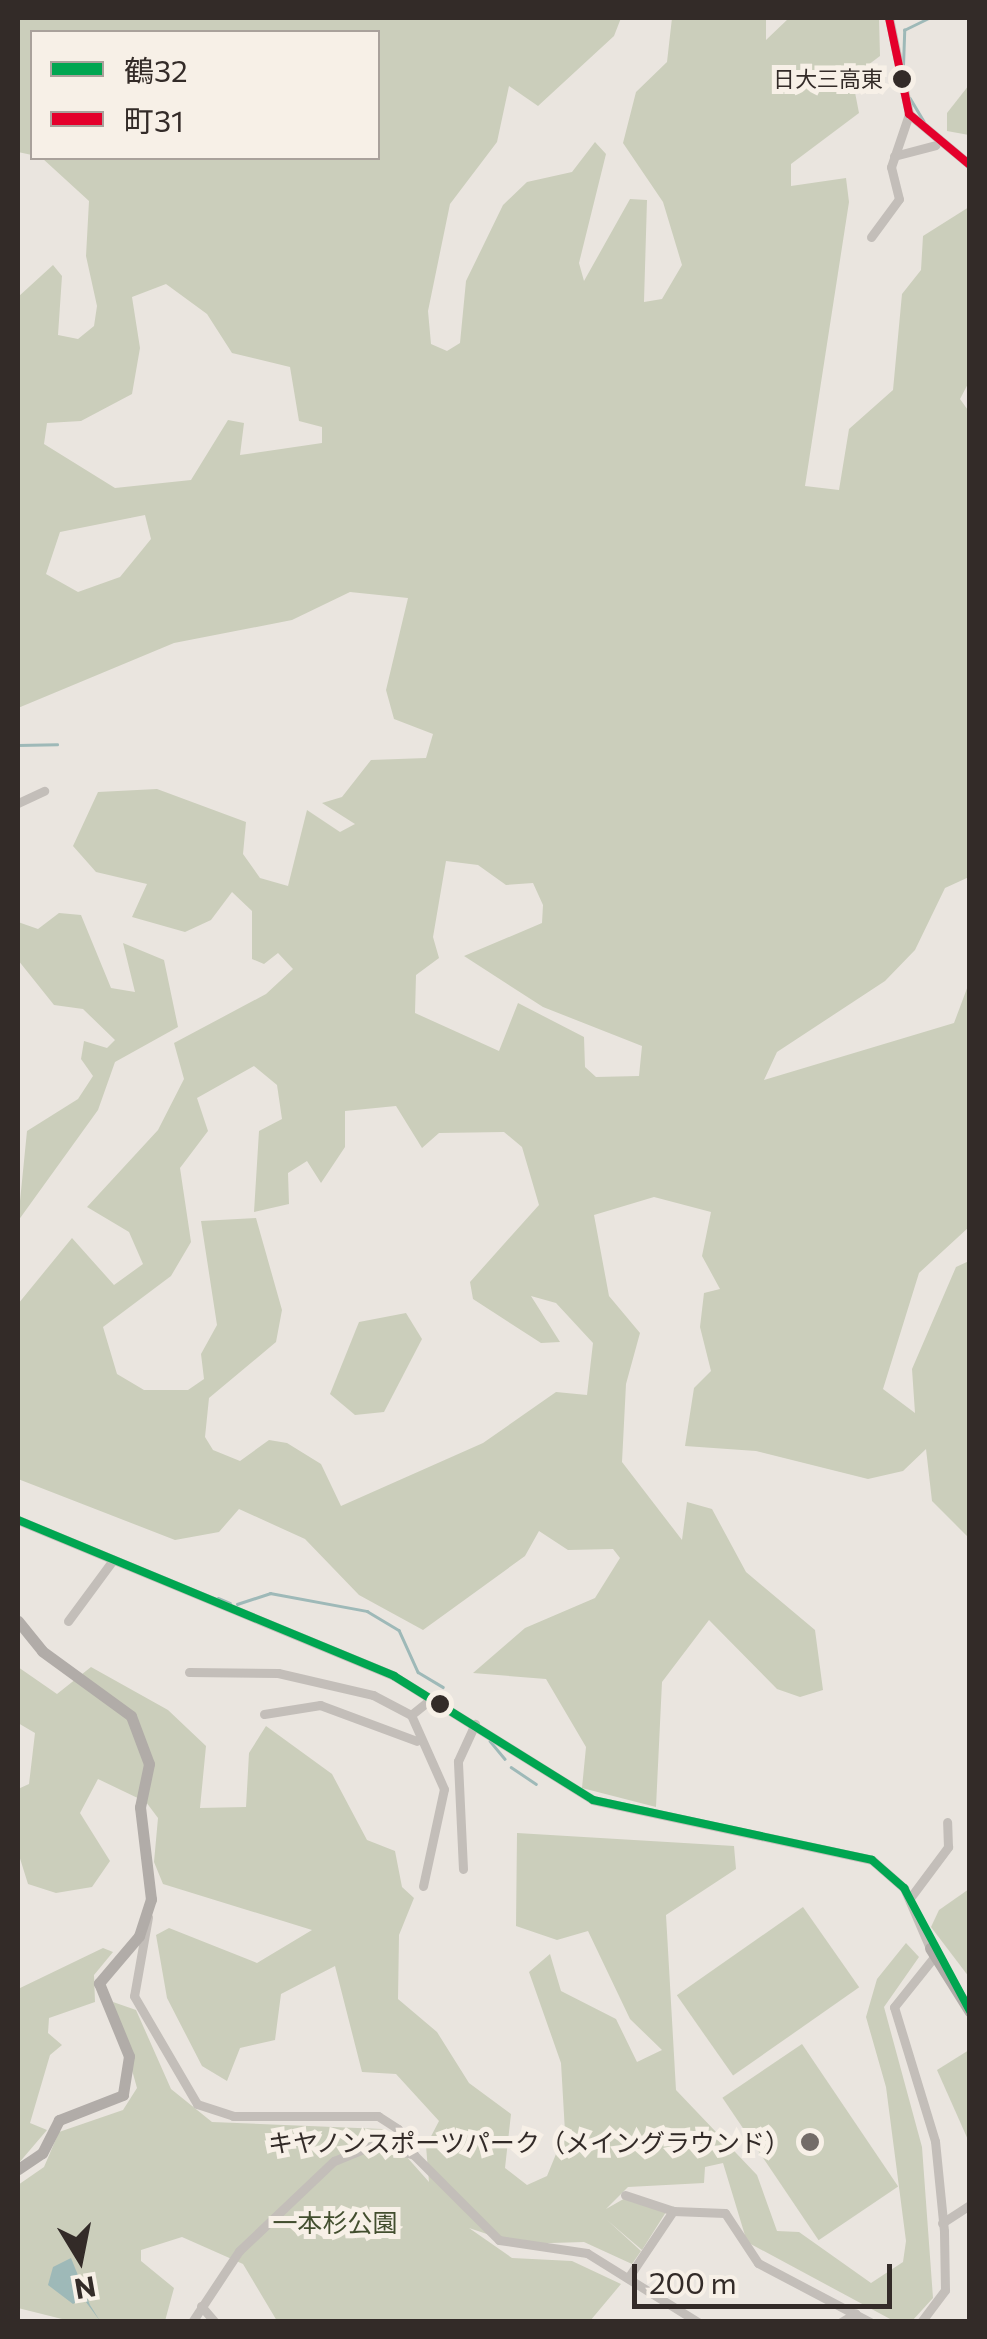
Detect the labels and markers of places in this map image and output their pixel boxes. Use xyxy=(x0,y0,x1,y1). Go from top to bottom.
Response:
place label: 日大三高東 xyxy=(773,66,883,92)
marker: 日大三高東 xyxy=(892,69,912,89)
unlabelled marker xyxy=(430,1694,450,1714)
place label: キヤノンスポーツパーク（メイングラウンド） xyxy=(265,2127,790,2157)
marker: キヤノンスポーツパーク（メイングラウンド） xyxy=(799,2131,821,2153)

